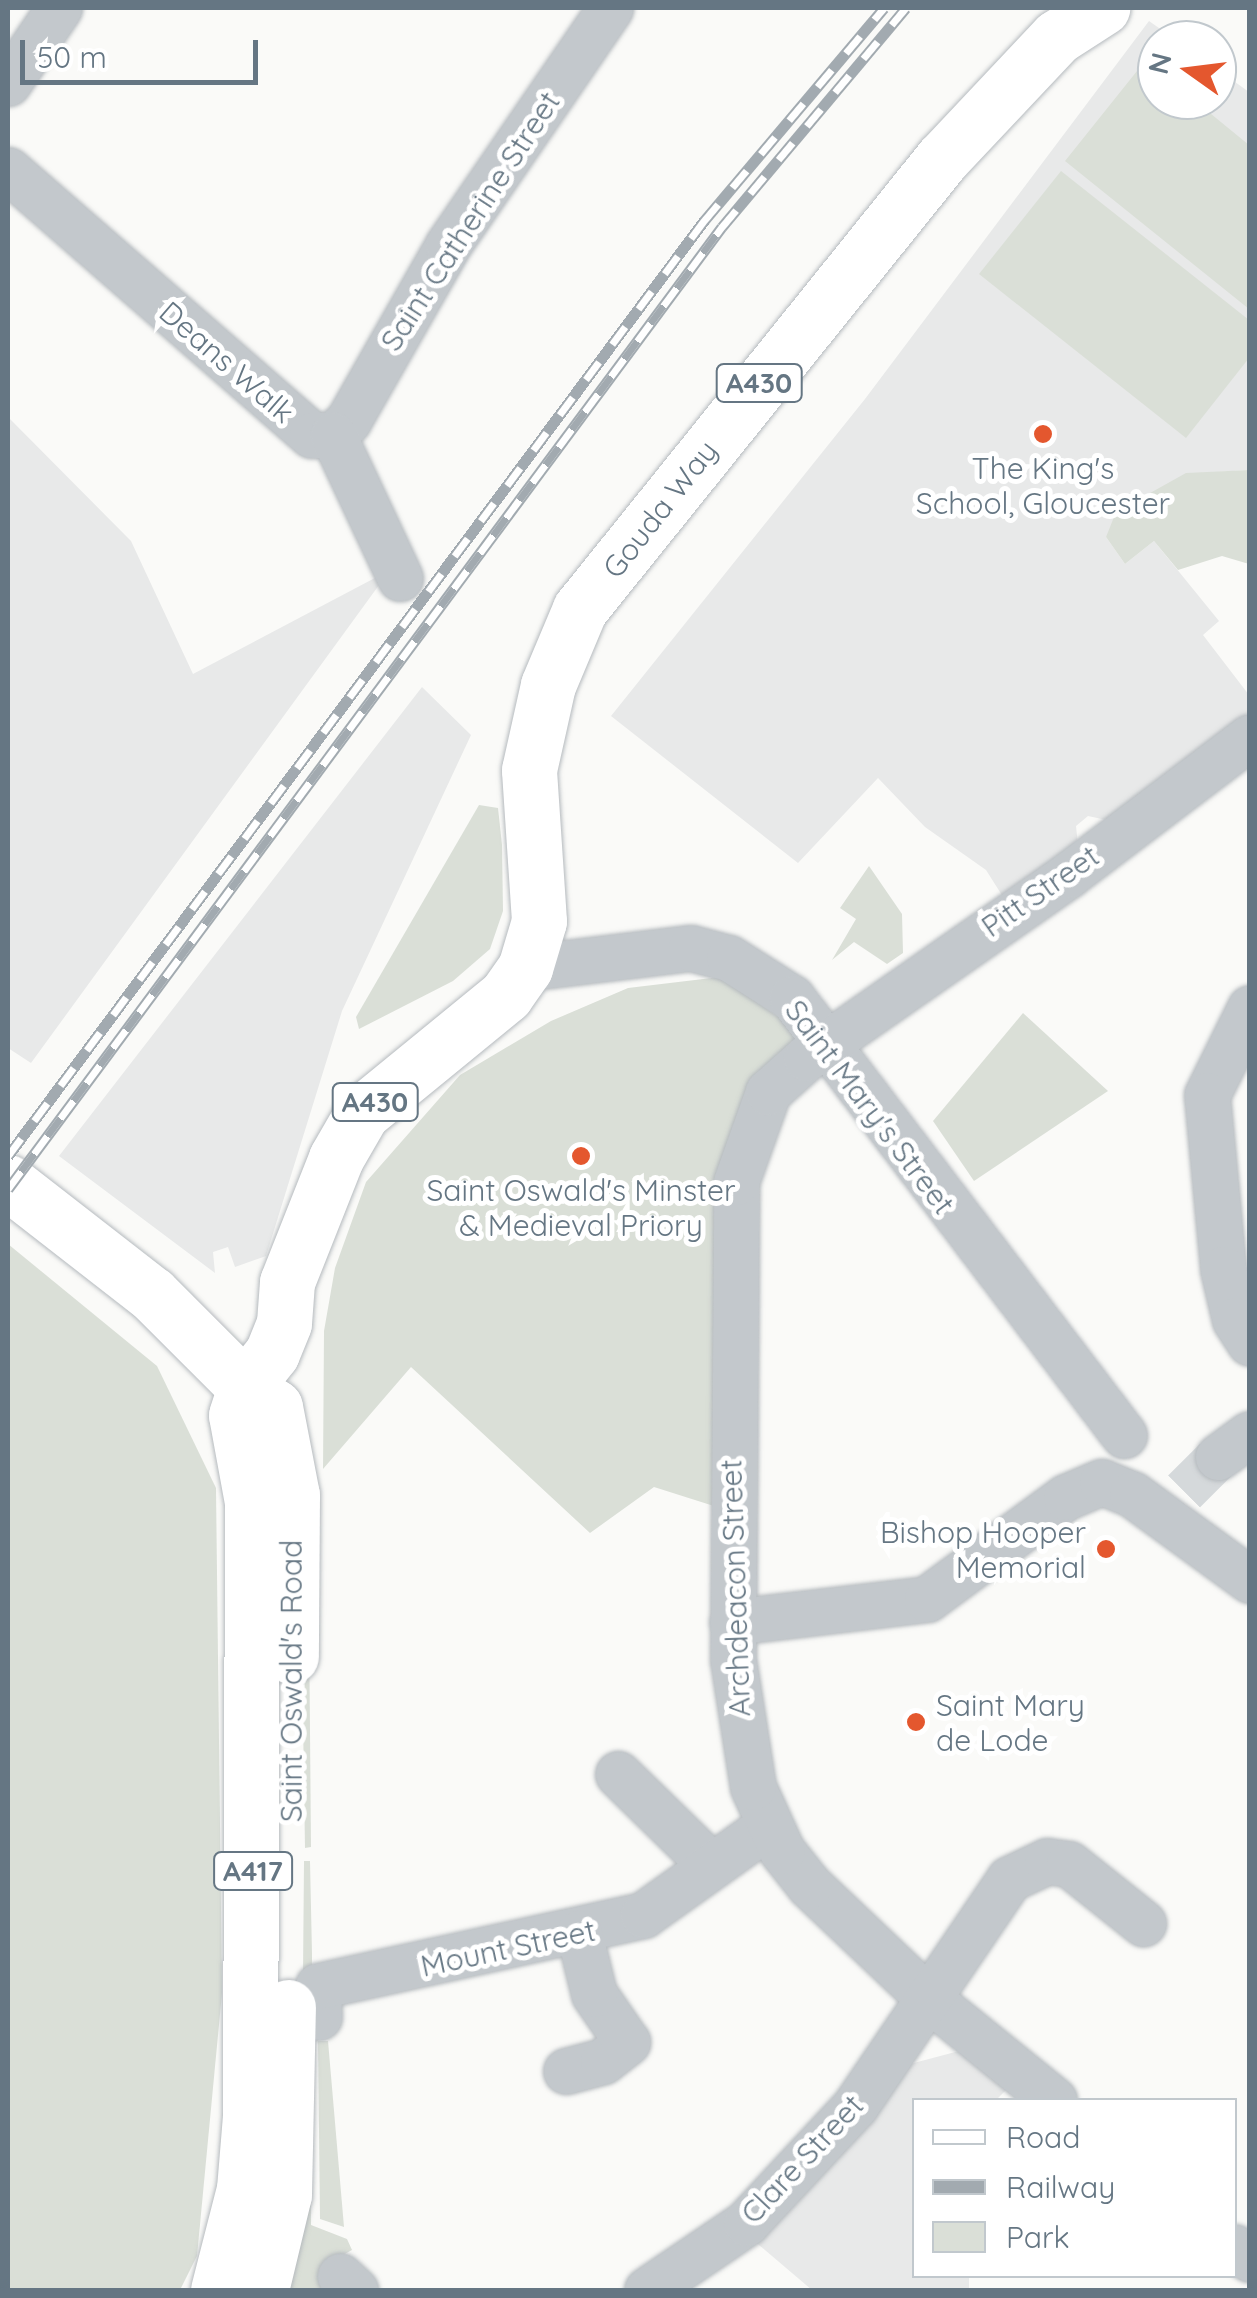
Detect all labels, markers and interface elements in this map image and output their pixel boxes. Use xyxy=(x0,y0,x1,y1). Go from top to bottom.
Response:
scale bar xyxy=(25,20,262,82)
north arrow xyxy=(1137,20,1237,120)
text: 50 m xyxy=(37,38,107,76)
text: N xyxy=(1140,49,1179,77)
street label: Saint Catherine Street xyxy=(373,85,567,357)
street label: Deans Walk xyxy=(152,294,302,430)
road number: A430 xyxy=(714,360,804,406)
marker: The King's School, Gloucester xyxy=(1032,423,1054,445)
street label: Gouda Way xyxy=(595,433,725,585)
place label: The King's School, Gloucester xyxy=(916,450,1170,520)
street label: Pitt Street xyxy=(974,838,1106,944)
street label: Saint Mary's Street xyxy=(778,993,962,1221)
road number: A430 xyxy=(330,1079,420,1125)
marker: Saint Oswald's Minster & Medieval Priory xyxy=(570,1145,592,1167)
place label: Saint Oswald's Minster & Medieval Priory xyxy=(426,1172,736,1242)
street label: Archdeacon Street xyxy=(713,1459,757,1717)
place label: Bishop Hooper Memorial xyxy=(880,1514,1086,1584)
marker: Bishop Hooper Memorial xyxy=(1095,1538,1117,1560)
street label: Saint Oswald's Road xyxy=(273,1540,309,1822)
place label: Saint Mary de Lode xyxy=(936,1687,1085,1758)
marker: Saint Mary de Lode xyxy=(905,1711,927,1733)
road number: A417 xyxy=(213,1848,293,1894)
street label: Mount Street xyxy=(417,1912,599,1984)
street label: Clare Street xyxy=(733,2087,871,2231)
legend xyxy=(912,2098,1237,2278)
text: Road xyxy=(1006,2118,1080,2156)
text: Railway xyxy=(1006,2168,1115,2206)
text: Park xyxy=(1006,2218,1070,2256)

